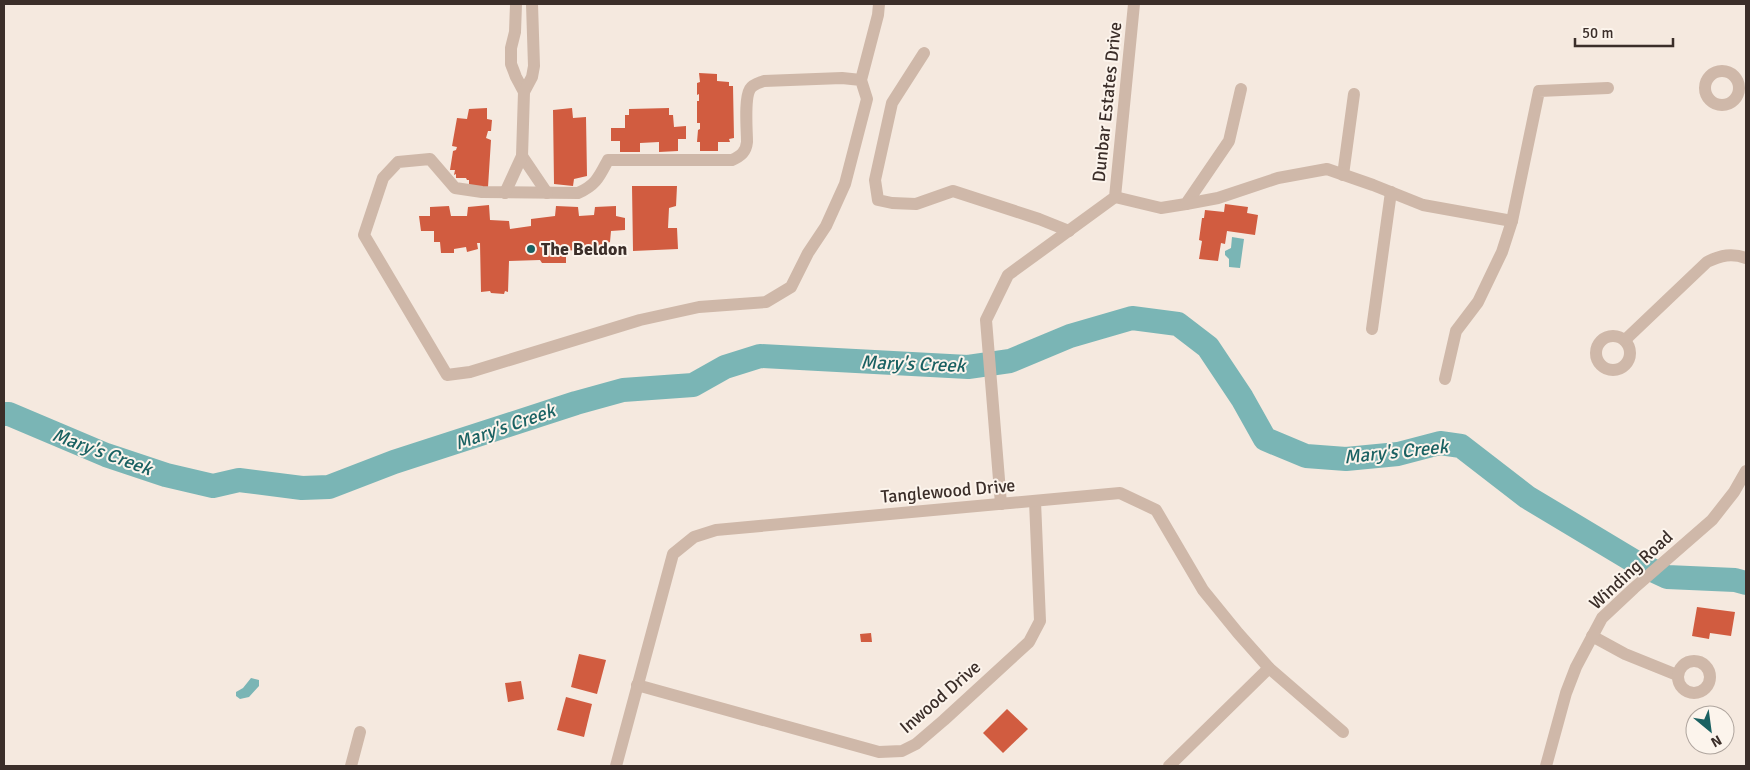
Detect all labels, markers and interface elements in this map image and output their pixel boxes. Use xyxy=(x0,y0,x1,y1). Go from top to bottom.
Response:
scale bar xyxy=(1575,15,1672,47)
street label: Dunbar Estates Drive xyxy=(1088,21,1126,183)
text: 50 m xyxy=(1582,24,1613,42)
place label: The Beldon xyxy=(541,238,627,260)
marker: The Beldon xyxy=(525,243,537,255)
water label: Mary's Creek xyxy=(860,350,967,378)
water label: Mary's Creek xyxy=(452,398,560,455)
water label: Mary's Creek xyxy=(49,423,157,482)
water label: Mary's Creek xyxy=(1343,434,1451,469)
street label: Tanglewood Drive xyxy=(880,474,1016,508)
street label: Winding Road xyxy=(1585,526,1677,614)
street label: Inwood Drive xyxy=(895,656,985,738)
north arrow xyxy=(1685,705,1735,755)
text: N xyxy=(1708,731,1724,751)

